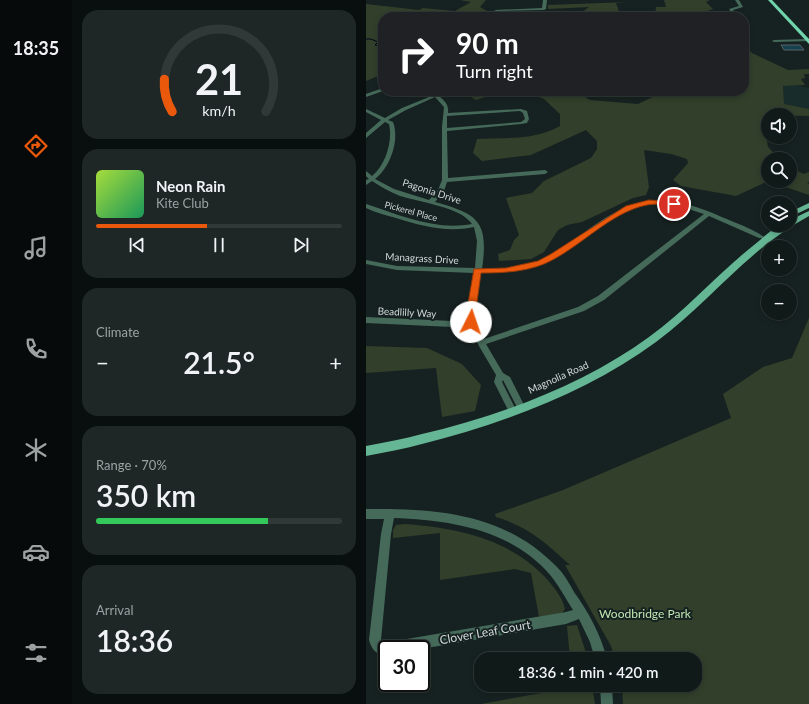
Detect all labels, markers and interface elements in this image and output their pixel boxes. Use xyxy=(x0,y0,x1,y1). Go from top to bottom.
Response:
text: 90 m xyxy=(456,26,519,60)
icon: right xyxy=(390,28,442,80)
text: 18:35 xyxy=(13,37,59,59)
text: 21 xyxy=(195,54,243,104)
text: Turn right xyxy=(456,60,533,82)
text: km/h xyxy=(202,102,236,119)
map controls xyxy=(761,108,797,320)
button: sound xyxy=(761,108,797,144)
icon: directions xyxy=(22,132,50,160)
button: search xyxy=(761,152,797,188)
street label: Pagonia Drive xyxy=(401,176,463,206)
text: Neon Rain xyxy=(156,177,225,195)
pin xyxy=(657,187,691,221)
icon: arrive xyxy=(663,193,685,215)
text: Kite Club xyxy=(156,195,209,211)
button: layers xyxy=(761,196,797,232)
street label: Pickerel Place xyxy=(383,199,439,223)
icon: music xyxy=(22,234,50,262)
icon: previous xyxy=(126,234,148,256)
icon: pause xyxy=(208,234,230,256)
icon: next xyxy=(290,234,312,256)
button: + xyxy=(761,240,797,276)
street label: Managrass Drive xyxy=(385,250,459,266)
button: − xyxy=(761,284,797,320)
position arrow xyxy=(450,301,492,343)
street label: Beadlilly Way xyxy=(377,304,438,320)
text: Climate xyxy=(96,324,139,340)
icon: phone xyxy=(22,335,50,363)
text: 21.5° xyxy=(183,344,255,380)
text: − xyxy=(96,349,109,376)
text: + xyxy=(329,349,342,376)
street label: Magnolia Road xyxy=(526,358,590,396)
icon: climate xyxy=(22,436,50,464)
text: Range · 70% xyxy=(96,457,167,473)
text: 350 km xyxy=(96,477,196,513)
icon: car xyxy=(22,538,50,566)
text: Arrival xyxy=(96,602,133,618)
park label: Woodbridge Park xyxy=(599,606,692,621)
street label: Clover Leaf Court xyxy=(438,616,532,647)
text: 18:36 xyxy=(96,622,173,658)
icon: filters xyxy=(22,639,50,667)
speed limit sign: 30 xyxy=(378,640,430,692)
text: 18:36 · 1 min · 420 m xyxy=(518,663,658,681)

